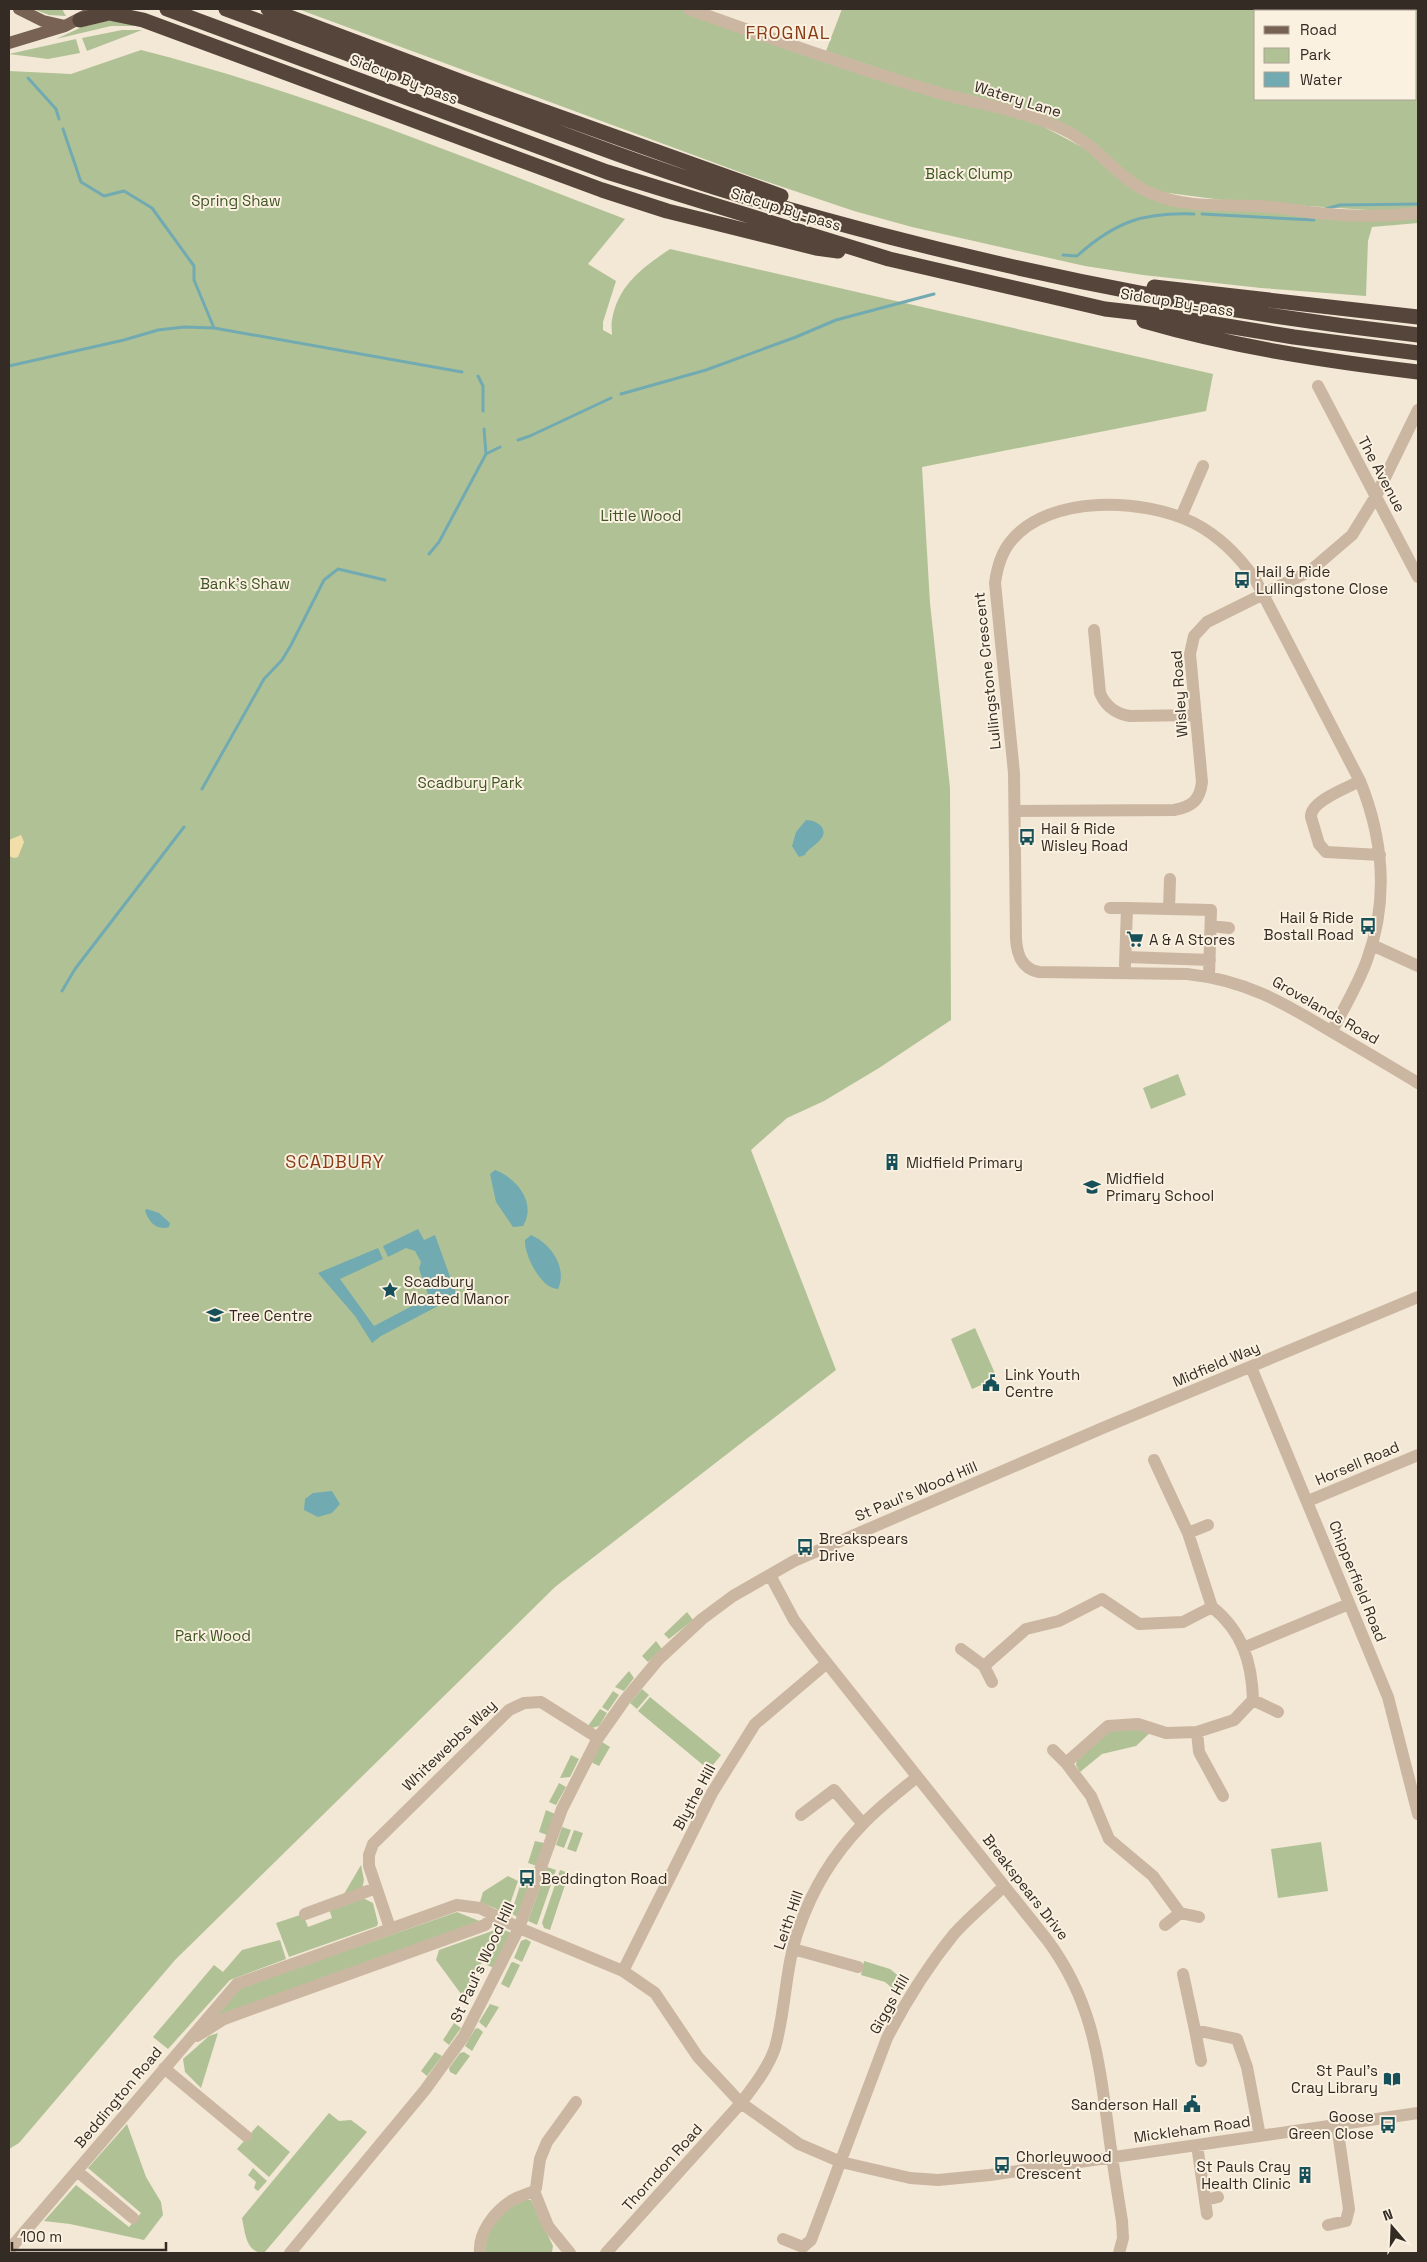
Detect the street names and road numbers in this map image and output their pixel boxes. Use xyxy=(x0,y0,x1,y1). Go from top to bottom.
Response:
street label: Sidcup By-pass xyxy=(347,50,461,108)
street label: Watery Lane xyxy=(972,77,1064,121)
street label: Sidcup By-pass xyxy=(729,183,843,235)
street label: Sidcup By-pass xyxy=(1119,284,1235,320)
street label: The Avenue xyxy=(1354,433,1410,515)
street label: Lullingstone Crescent xyxy=(969,591,1005,751)
street label: Wisley Road xyxy=(1166,650,1192,738)
street label: Grovelands Road xyxy=(1269,972,1383,1048)
street label: Midfield Way xyxy=(1170,1337,1262,1391)
street label: Horsell Road xyxy=(1312,1437,1402,1489)
street label: St Paul's Wood Hill xyxy=(852,1457,980,1525)
street label: Chipperfield Road xyxy=(1325,1518,1391,1644)
street label: Whitewebbs Way xyxy=(398,1695,500,1795)
street label: Blythe Hill xyxy=(669,1761,719,1833)
street label: Breakspears Drive xyxy=(979,1830,1073,1944)
street label: Leith Hill xyxy=(769,1888,807,1952)
street label: St Paul's Wood Hill xyxy=(446,1898,518,2026)
street label: Giggs Hill xyxy=(865,1971,913,2037)
street label: Beddington Road xyxy=(70,2042,166,2152)
street label: Mickleham Road xyxy=(1132,2111,1252,2147)
street label: Thorndon Road xyxy=(618,2119,706,2215)

